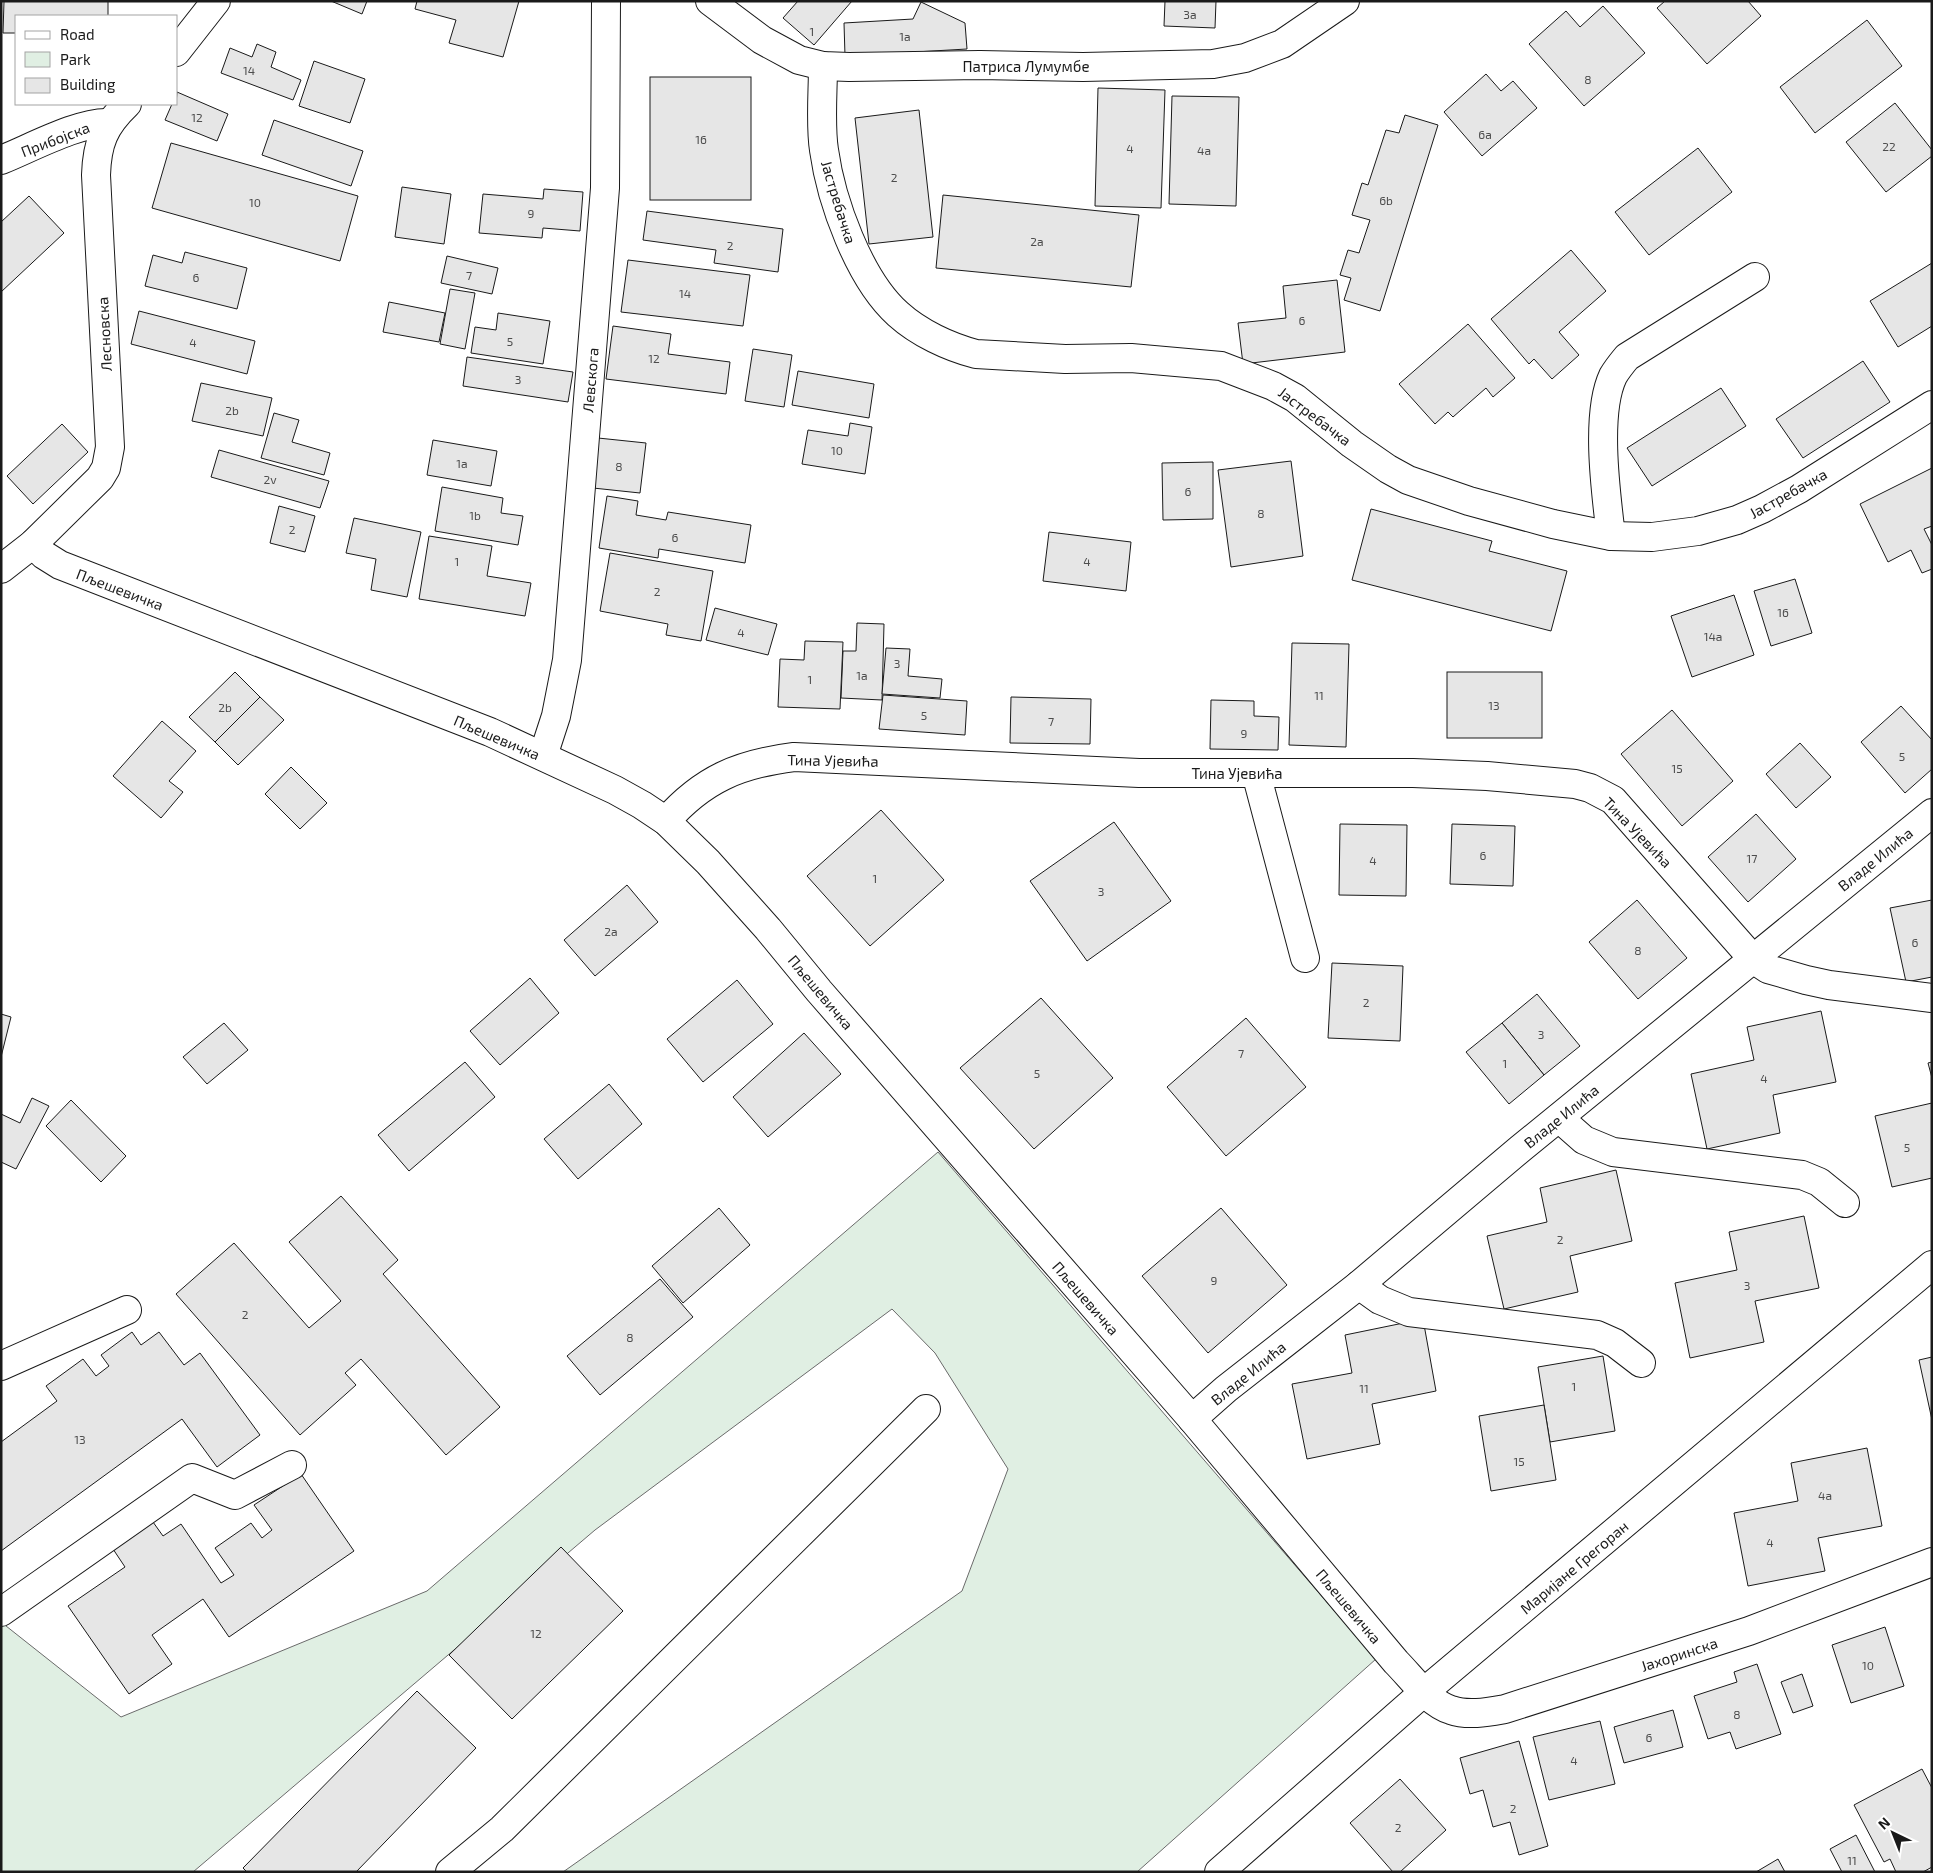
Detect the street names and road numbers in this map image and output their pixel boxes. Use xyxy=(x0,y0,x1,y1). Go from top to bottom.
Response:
street label: Патриса Лумумбе xyxy=(962,57,1090,76)
street label: Прибојска xyxy=(18,118,92,161)
street label: Јастребачка xyxy=(818,158,860,246)
street label: Лесновска xyxy=(93,296,115,372)
street label: Левскога xyxy=(578,347,602,413)
street label: Јастребачка xyxy=(1275,383,1355,449)
street label: Јастребачка xyxy=(1746,464,1830,522)
street label: Пљешевичка xyxy=(74,564,166,614)
street label: Пљешевичка xyxy=(451,711,543,763)
street label: Тина Ујевића xyxy=(787,750,879,771)
street label: Тина Ујевића xyxy=(1191,764,1283,783)
street label: Тина Ујевића xyxy=(1599,793,1676,872)
street label: Владе Илића xyxy=(1834,823,1916,895)
street label: Пљешевичка xyxy=(785,951,857,1033)
street label: Владе Илића xyxy=(1520,1080,1602,1152)
street label: Пљешевичка xyxy=(1049,1257,1123,1339)
street label: Владе Илића xyxy=(1207,1337,1289,1409)
street label: Маријане Грегоран xyxy=(1516,1517,1632,1618)
street label: Пљешевичка xyxy=(1313,1565,1385,1647)
street label: Јахоринска xyxy=(1638,1633,1720,1675)

